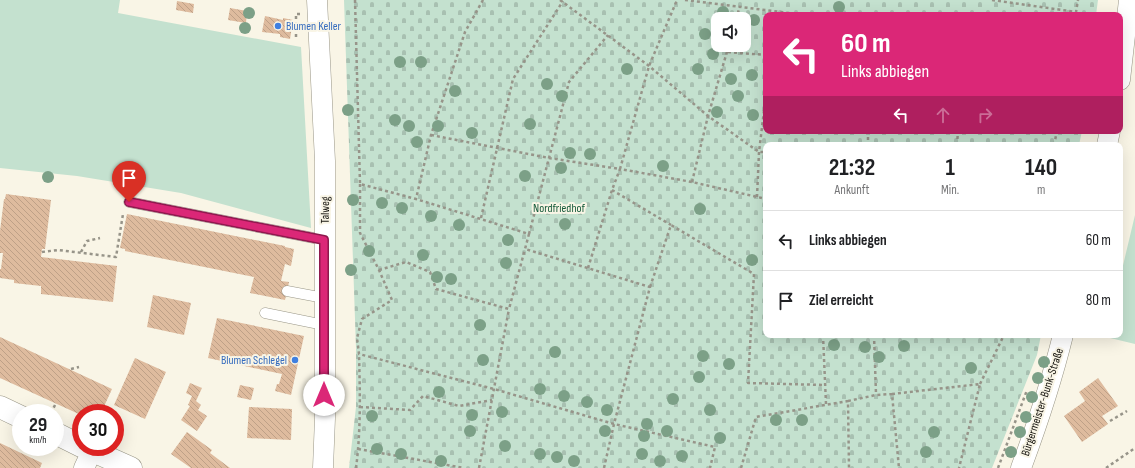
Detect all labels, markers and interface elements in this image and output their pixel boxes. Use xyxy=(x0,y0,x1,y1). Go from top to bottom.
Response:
map controls xyxy=(711,12,751,52)
button: sound xyxy=(711,12,751,52)
place label: Blumen Keller xyxy=(286,19,341,34)
marker: Blumen Keller xyxy=(273,21,283,31)
text: 60 m xyxy=(841,27,890,60)
icon: left xyxy=(775,28,827,80)
text: Links abbiegen xyxy=(841,61,929,82)
icon: left xyxy=(890,104,912,126)
icon: ahead xyxy=(932,104,954,126)
icon: right xyxy=(974,104,996,126)
text: 21:32 xyxy=(829,153,875,182)
text: 1 xyxy=(945,153,955,182)
text: 140 xyxy=(1025,153,1057,182)
pin xyxy=(112,161,146,202)
icon: arrive xyxy=(118,167,140,189)
text: Ankunft xyxy=(835,182,870,198)
text: Min. xyxy=(941,182,959,198)
text: m xyxy=(1037,182,1045,198)
street label: Talweg xyxy=(318,196,333,224)
park label: Nordfriedhof xyxy=(533,201,585,216)
icon: left xyxy=(775,230,797,252)
text: Links abbiegen xyxy=(809,231,887,250)
text: 60 m xyxy=(1086,231,1111,250)
icon: arrive xyxy=(775,290,797,312)
text: Ziel erreicht xyxy=(809,291,873,310)
text: 80 m xyxy=(1086,291,1111,310)
street label: Bürgermeister-Bunk-Straße xyxy=(1018,346,1067,458)
place label: Blumen Schlegel xyxy=(221,353,287,368)
marker: Blumen Schlegel xyxy=(290,355,300,365)
position arrow xyxy=(303,374,345,416)
speed limit sign: 30 xyxy=(72,404,124,456)
text: 29 xyxy=(29,413,47,437)
text: km/h xyxy=(29,434,47,446)

